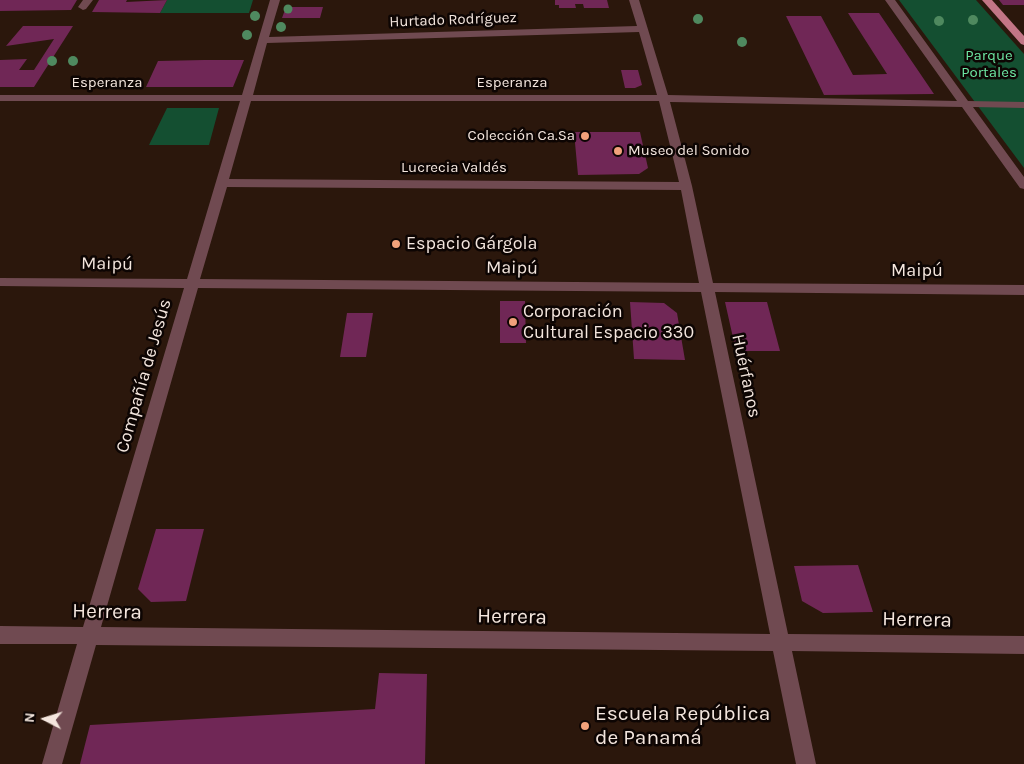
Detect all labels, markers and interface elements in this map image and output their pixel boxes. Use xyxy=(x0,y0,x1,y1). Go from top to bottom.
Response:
street label: Hurtado Rodríguez xyxy=(389,9,517,31)
park label: Parque Portales xyxy=(961,47,1017,82)
street label: Esperanza xyxy=(72,74,142,92)
street label: Esperanza xyxy=(477,74,547,92)
place label: Colección Ca.Sa xyxy=(467,127,575,145)
marker: Colección Ca.Sa xyxy=(579,130,591,142)
place label: Museo del Sonido xyxy=(628,142,749,160)
marker: Museo del Sonido xyxy=(612,145,624,157)
street label: Lucrecia Valdés xyxy=(401,159,507,177)
place label: Espacio Gárgola xyxy=(406,233,537,255)
marker: Espacio Gárgola xyxy=(390,238,402,250)
street label: Maipú xyxy=(81,253,133,275)
street label: Maipú xyxy=(486,257,538,279)
street label: Maipú xyxy=(891,260,943,282)
street label: Compañía de Jesús xyxy=(112,297,176,455)
place label: Corporación Cultural Espacio 330 xyxy=(523,301,694,344)
marker: Corporación Cultural Espacio 330 xyxy=(507,316,519,328)
street label: Huérfanos xyxy=(727,332,765,420)
street label: Herrera xyxy=(72,599,142,625)
street label: Herrera xyxy=(477,604,547,630)
street label: Herrera xyxy=(882,607,952,633)
north arrow xyxy=(20,694,70,744)
place label: Escuela República de Panamá xyxy=(595,701,770,751)
text: N xyxy=(21,712,38,723)
marker: Escuela República de Panamá xyxy=(579,720,591,732)

